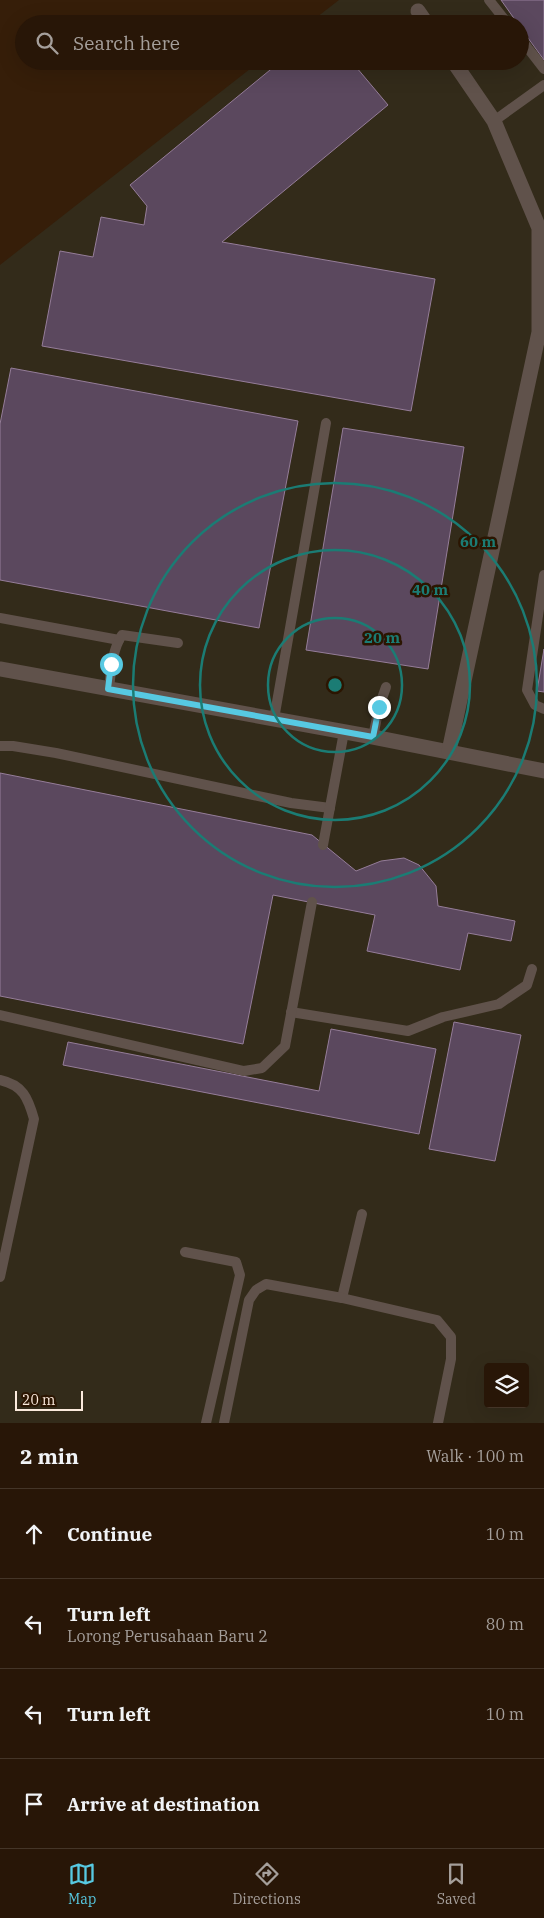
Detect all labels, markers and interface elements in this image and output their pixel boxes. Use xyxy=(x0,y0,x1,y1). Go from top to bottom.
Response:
search box xyxy=(15,15,529,70)
icon: search xyxy=(33,29,61,57)
text: Search here xyxy=(73,31,180,55)
text: 60 m xyxy=(460,532,496,551)
text: 40 m xyxy=(412,580,448,599)
text: 20 m xyxy=(364,628,400,647)
route start xyxy=(100,653,123,676)
centre of rings xyxy=(326,676,344,694)
route end xyxy=(368,696,391,719)
map controls xyxy=(484,1363,529,1408)
button: layers xyxy=(484,1363,529,1408)
scale bar xyxy=(15,1388,82,1411)
text: 20 m xyxy=(22,1391,55,1409)
text: 2 min xyxy=(20,1442,79,1470)
text: Walk · 100 m xyxy=(426,1446,524,1466)
icon: ahead xyxy=(20,1520,48,1548)
text: Continue xyxy=(67,1522,152,1546)
text: 10 m xyxy=(486,1524,524,1544)
text: Turn left xyxy=(67,1602,150,1626)
icon: left xyxy=(20,1610,48,1638)
text: 80 m xyxy=(486,1614,524,1634)
text: Lorong Perusahaan Baru 2 xyxy=(67,1626,268,1646)
icon: left xyxy=(20,1700,48,1728)
text: Turn left xyxy=(67,1702,150,1726)
text: 10 m xyxy=(486,1704,524,1724)
icon: arrive xyxy=(20,1790,48,1818)
text: Arrive at destination xyxy=(67,1792,260,1816)
tab: Map xyxy=(68,1860,96,1908)
tab: Directions xyxy=(232,1860,301,1908)
tab: Saved xyxy=(437,1860,476,1908)

